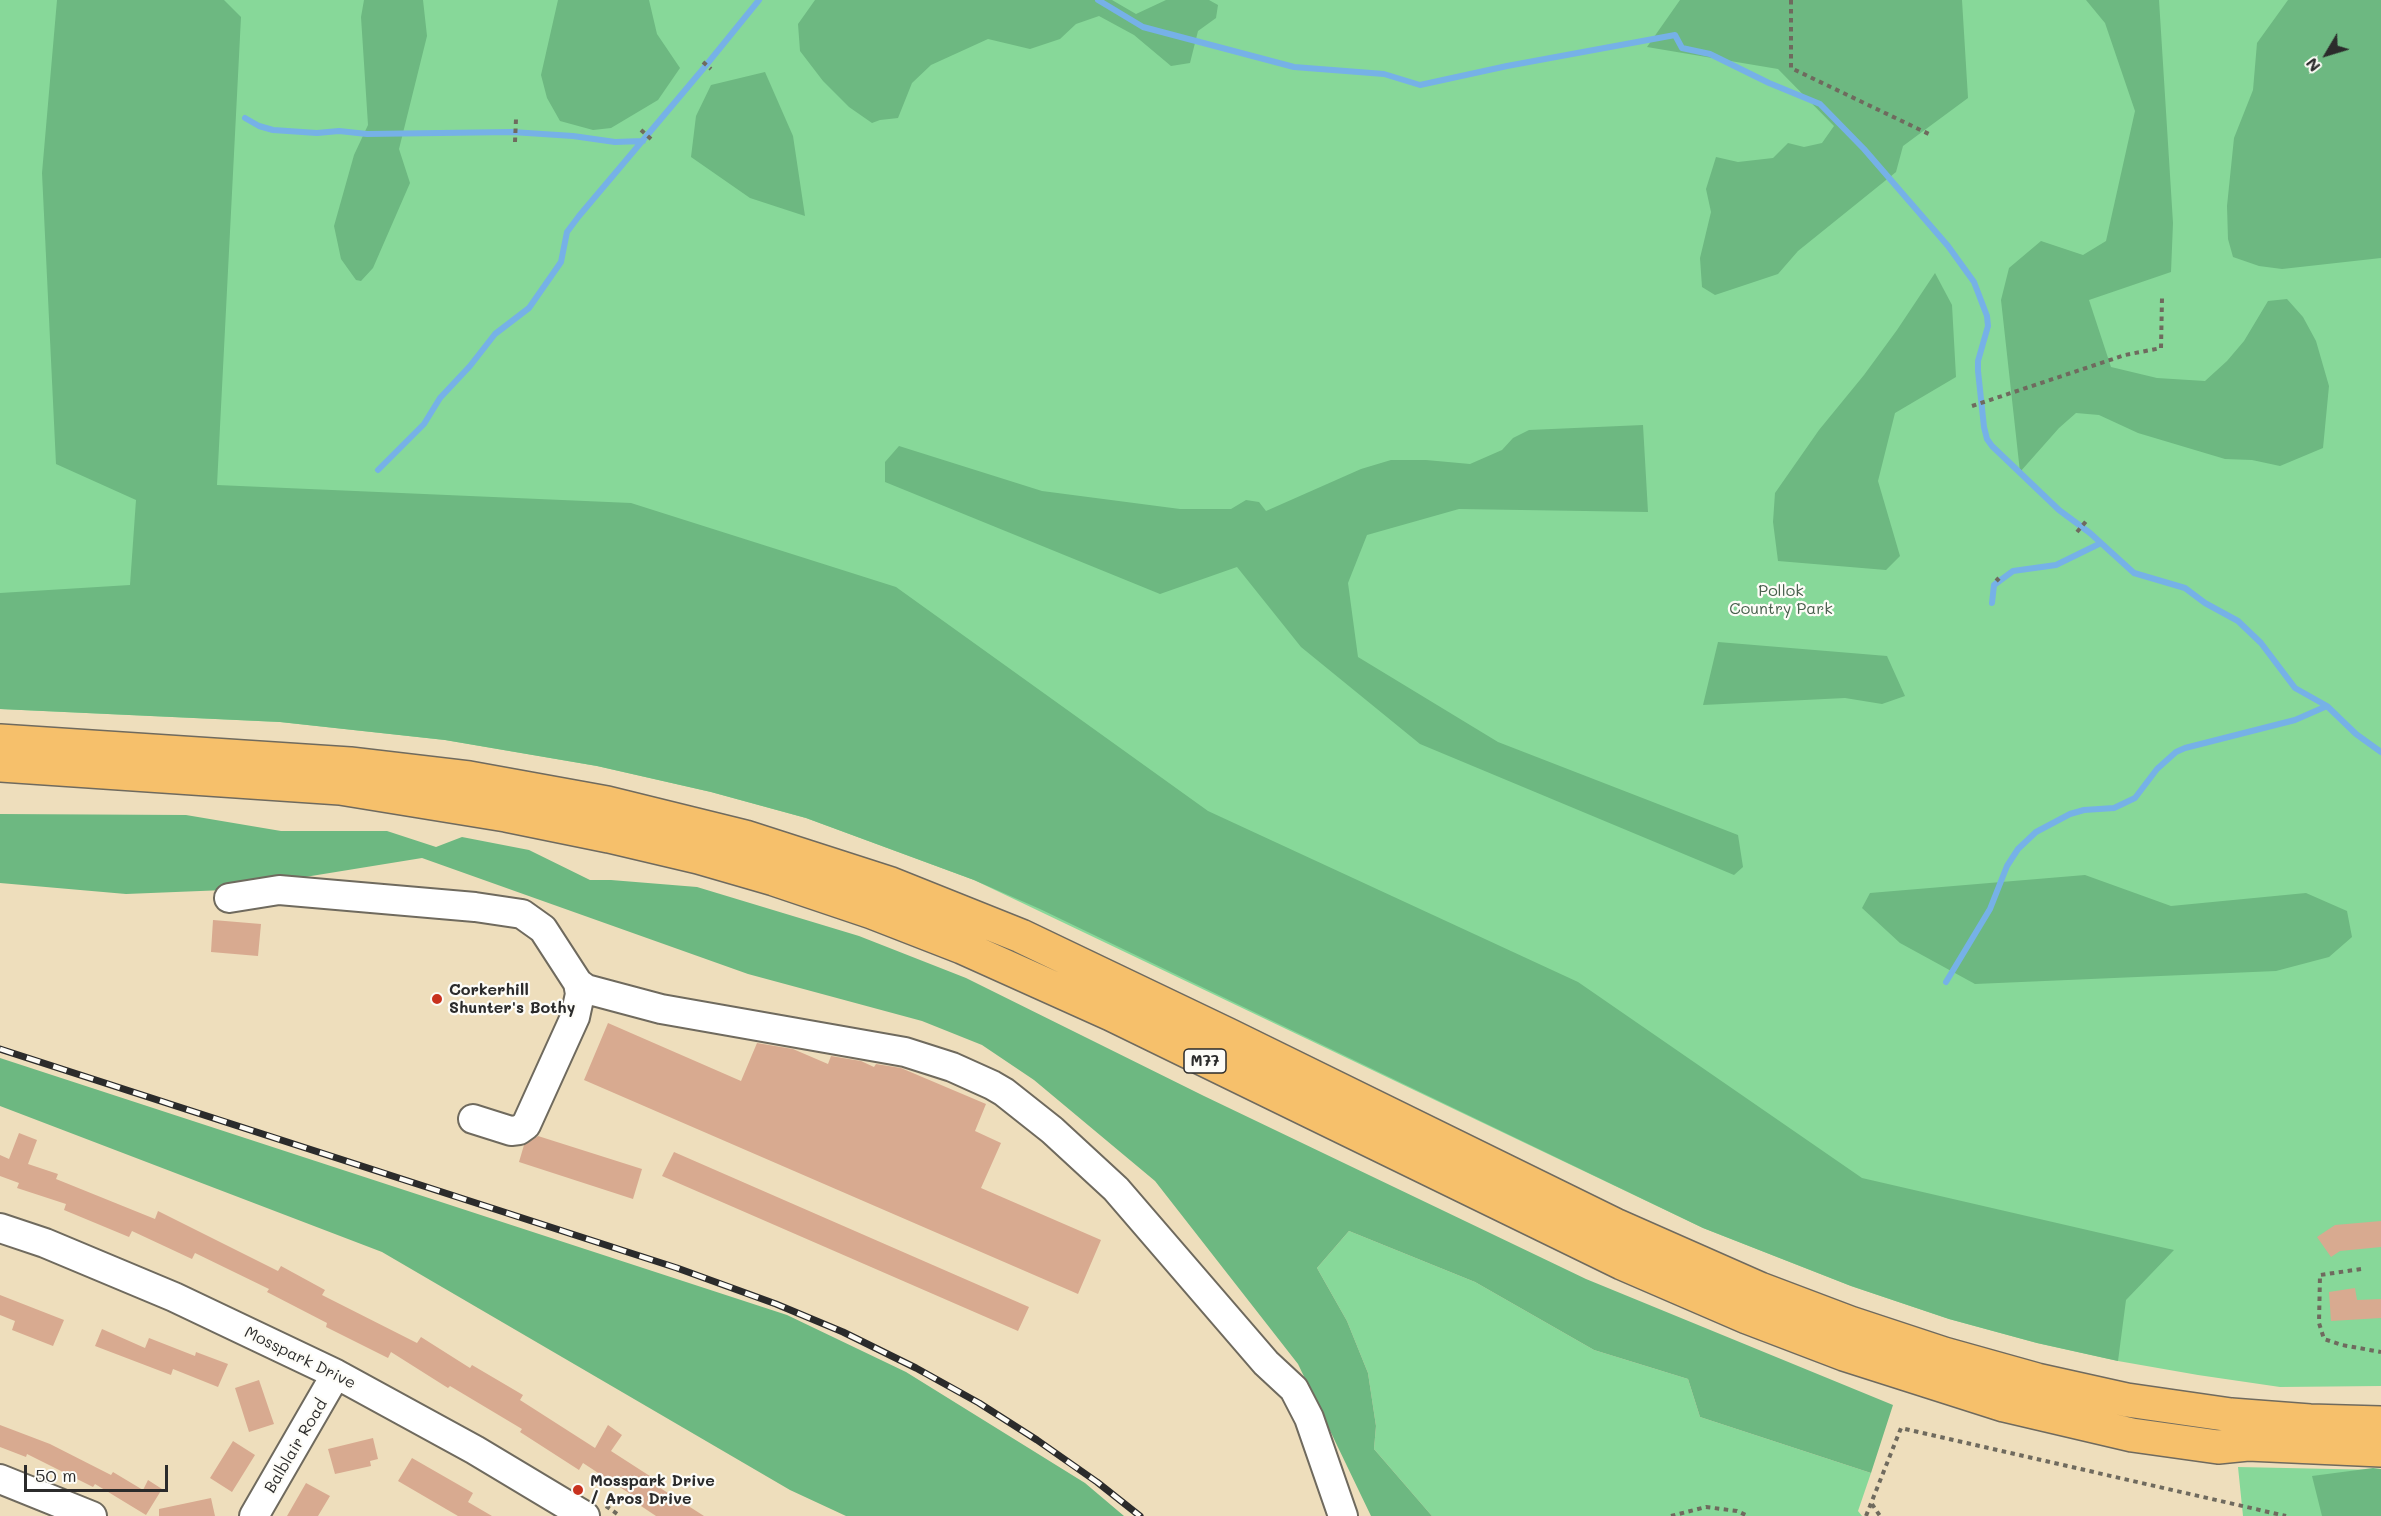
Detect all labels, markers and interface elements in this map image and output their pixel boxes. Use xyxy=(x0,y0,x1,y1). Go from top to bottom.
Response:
north arrow xyxy=(2297,24,2357,84)
text: N xyxy=(2300,54,2324,77)
park label: Pollok Country Park xyxy=(1729,581,1833,619)
place label: Corkerhill Shunter's Bothy xyxy=(449,980,575,1018)
marker: Corkerhill Shunter's Bothy xyxy=(430,992,444,1006)
road number: M77 xyxy=(1184,1049,1226,1073)
street label: Mosspark Drive xyxy=(241,1323,359,1393)
street label: Balblair Road xyxy=(260,1396,332,1496)
scale bar xyxy=(27,1453,171,1491)
text: 50 m xyxy=(35,1463,77,1487)
place label: Mosspark Drive / Aros Drive xyxy=(590,1471,715,1509)
marker: Mosspark Drive / Aros Drive xyxy=(571,1483,585,1497)

